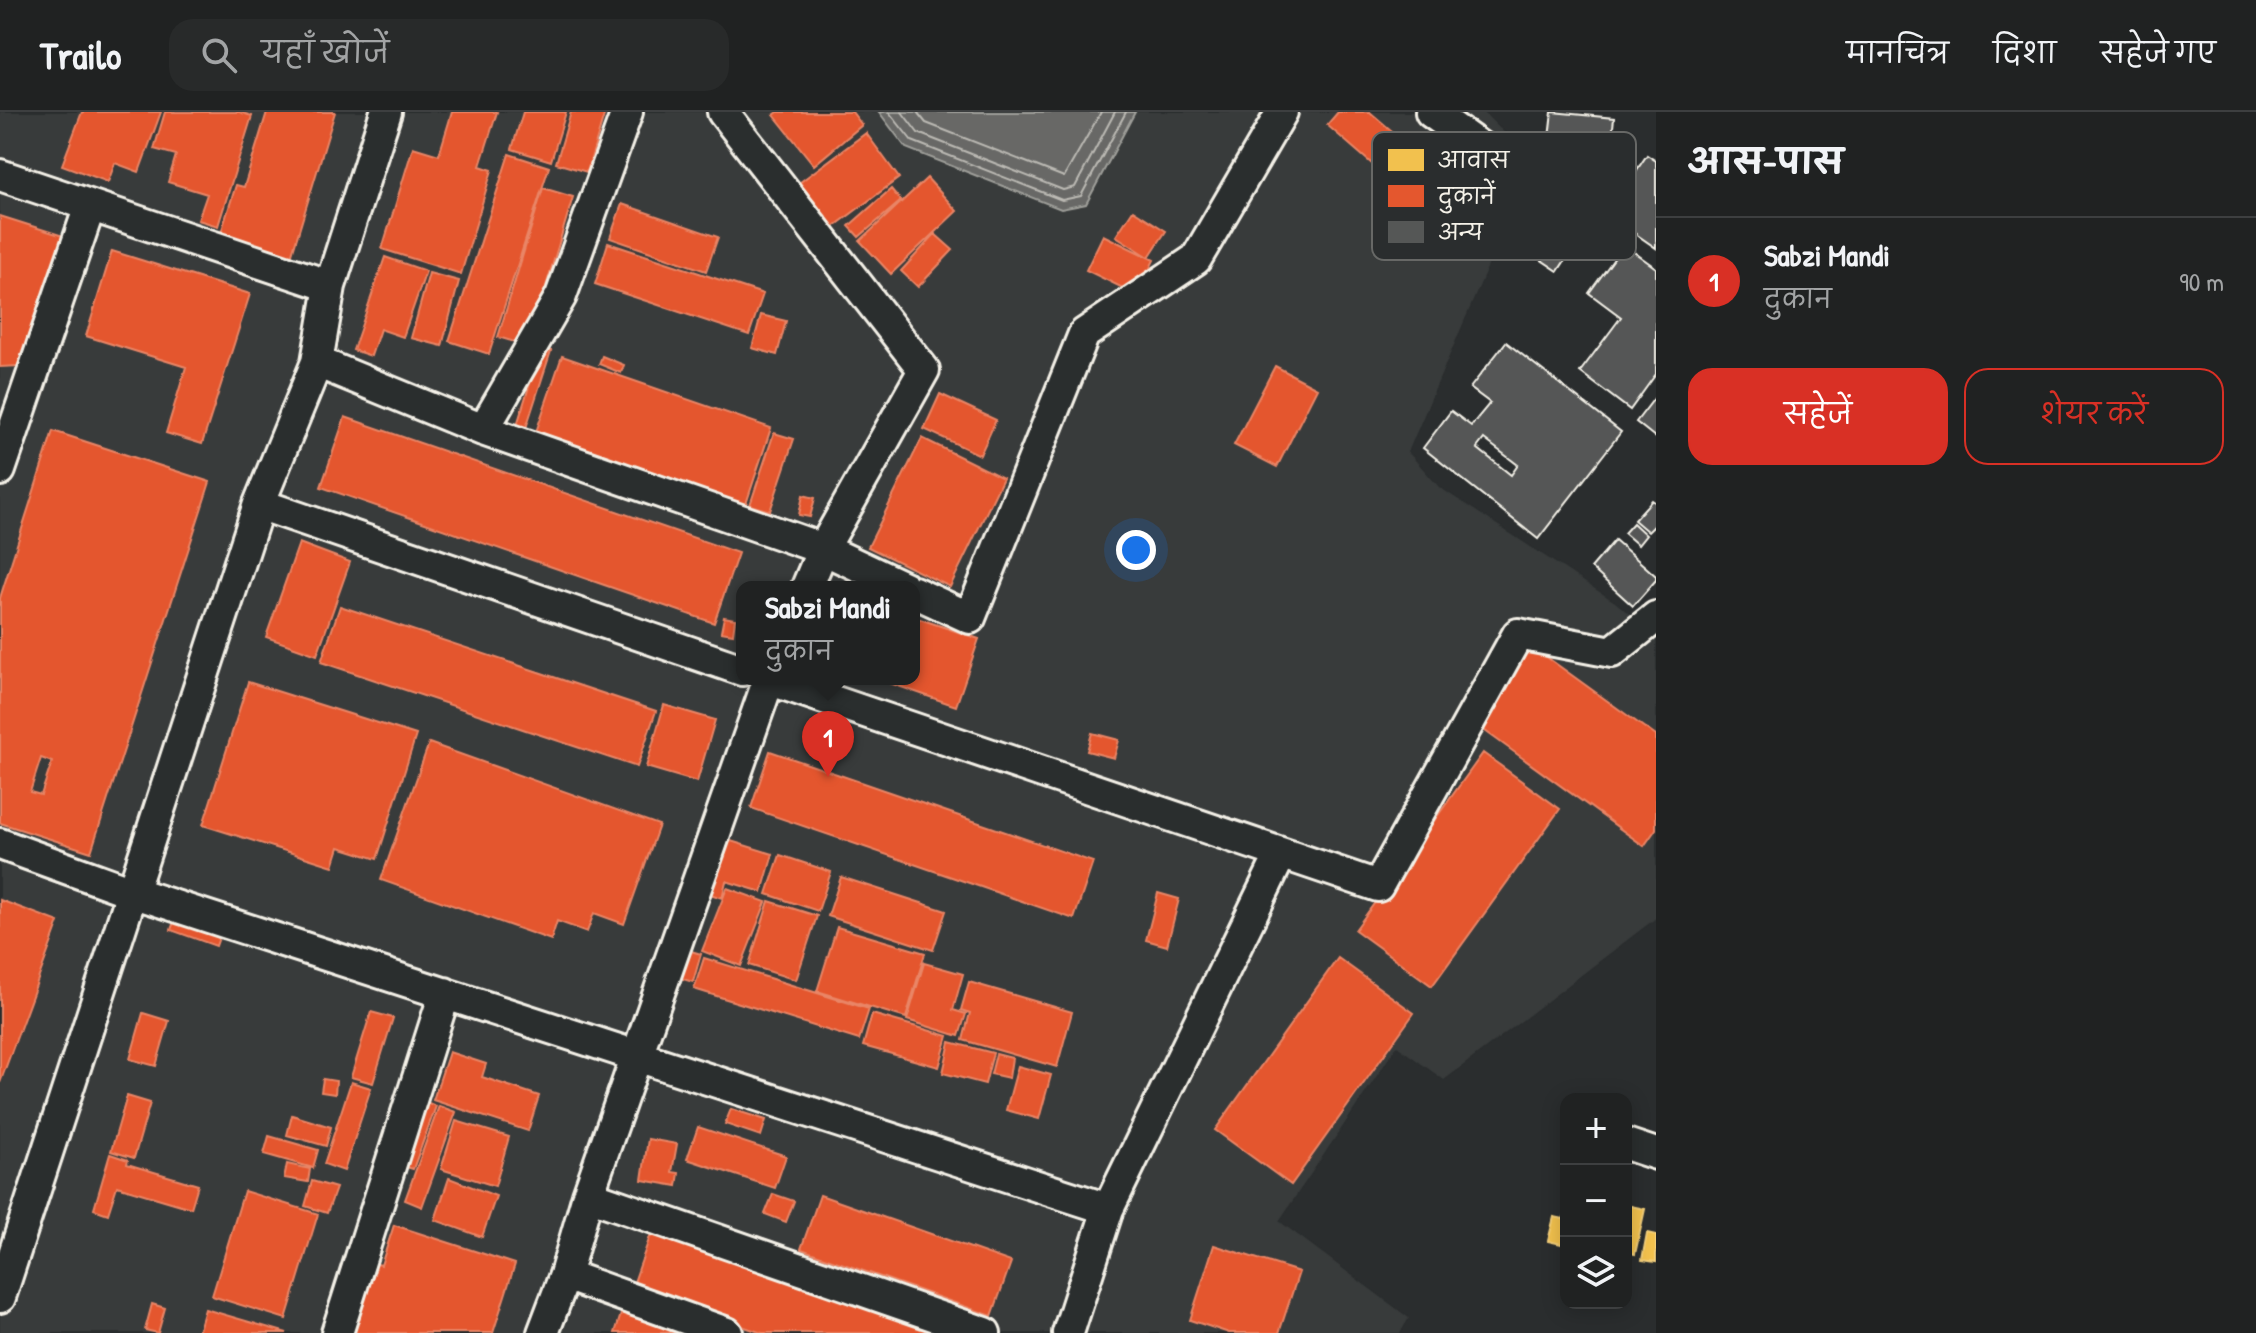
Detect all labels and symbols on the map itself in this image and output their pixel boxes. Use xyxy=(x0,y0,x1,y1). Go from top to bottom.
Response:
legend xyxy=(1372,132,1636,260)
text: आवास xyxy=(1438,145,1511,175)
text: दुकानें xyxy=(1437,178,1497,214)
text: अन्य xyxy=(1438,217,1484,247)
your location xyxy=(1116,530,1156,570)
pin: 1 xyxy=(802,711,854,777)

